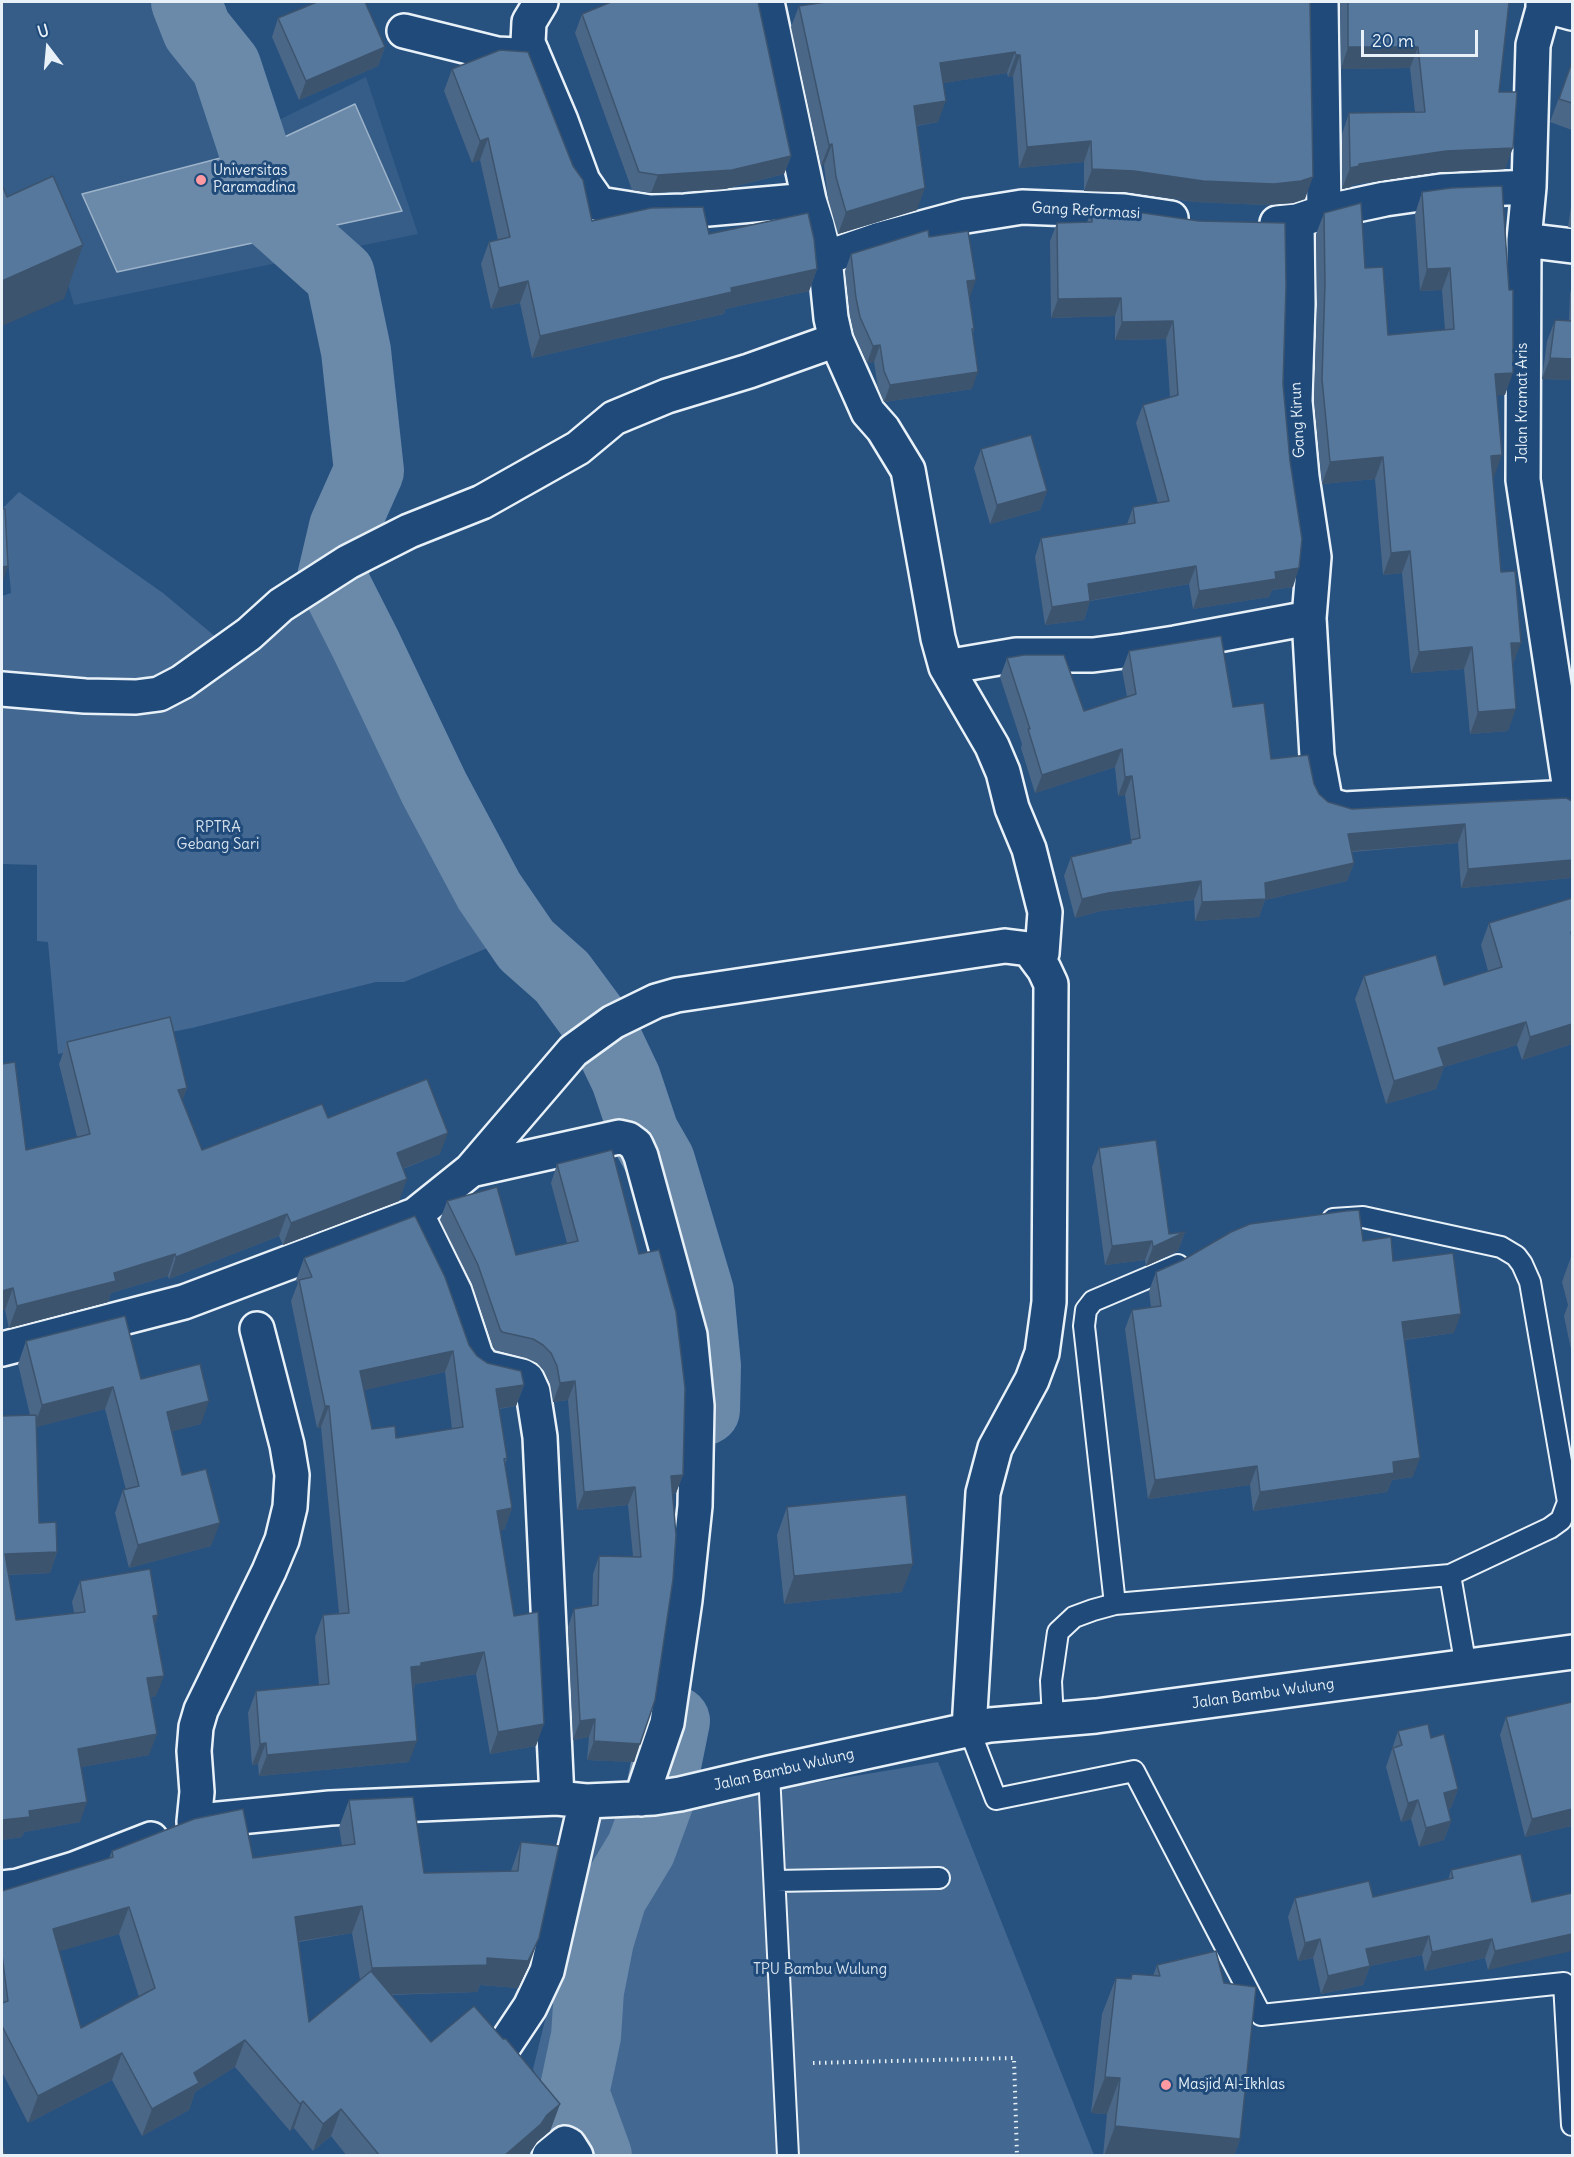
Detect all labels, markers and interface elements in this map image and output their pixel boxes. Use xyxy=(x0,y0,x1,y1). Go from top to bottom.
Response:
north arrow xyxy=(18,18,78,78)
scale bar xyxy=(1364,18,1481,56)
text: U xyxy=(35,20,51,42)
text: 20 m xyxy=(1372,29,1414,52)
place label: Universitas Paramadina xyxy=(213,162,296,197)
marker: Universitas Paramadina xyxy=(194,173,208,187)
street label: Gang Reformasi xyxy=(1031,199,1141,223)
street label: Jalan Kramat Aris xyxy=(1514,343,1532,463)
street label: Gang Kirun xyxy=(1287,381,1309,459)
park label: RPTRA Gebang Sari xyxy=(177,819,259,854)
street label: Jalan Bambu Wulung xyxy=(1191,1675,1335,1713)
street label: Jalan Bambu Wulung xyxy=(712,1745,856,1795)
park label: TPU Bambu Wulung xyxy=(753,1961,887,1979)
place label: Masjid Al-Ikhlas xyxy=(1178,2076,1285,2094)
marker: Masjid Al-Ikhlas xyxy=(1159,2078,1173,2092)

